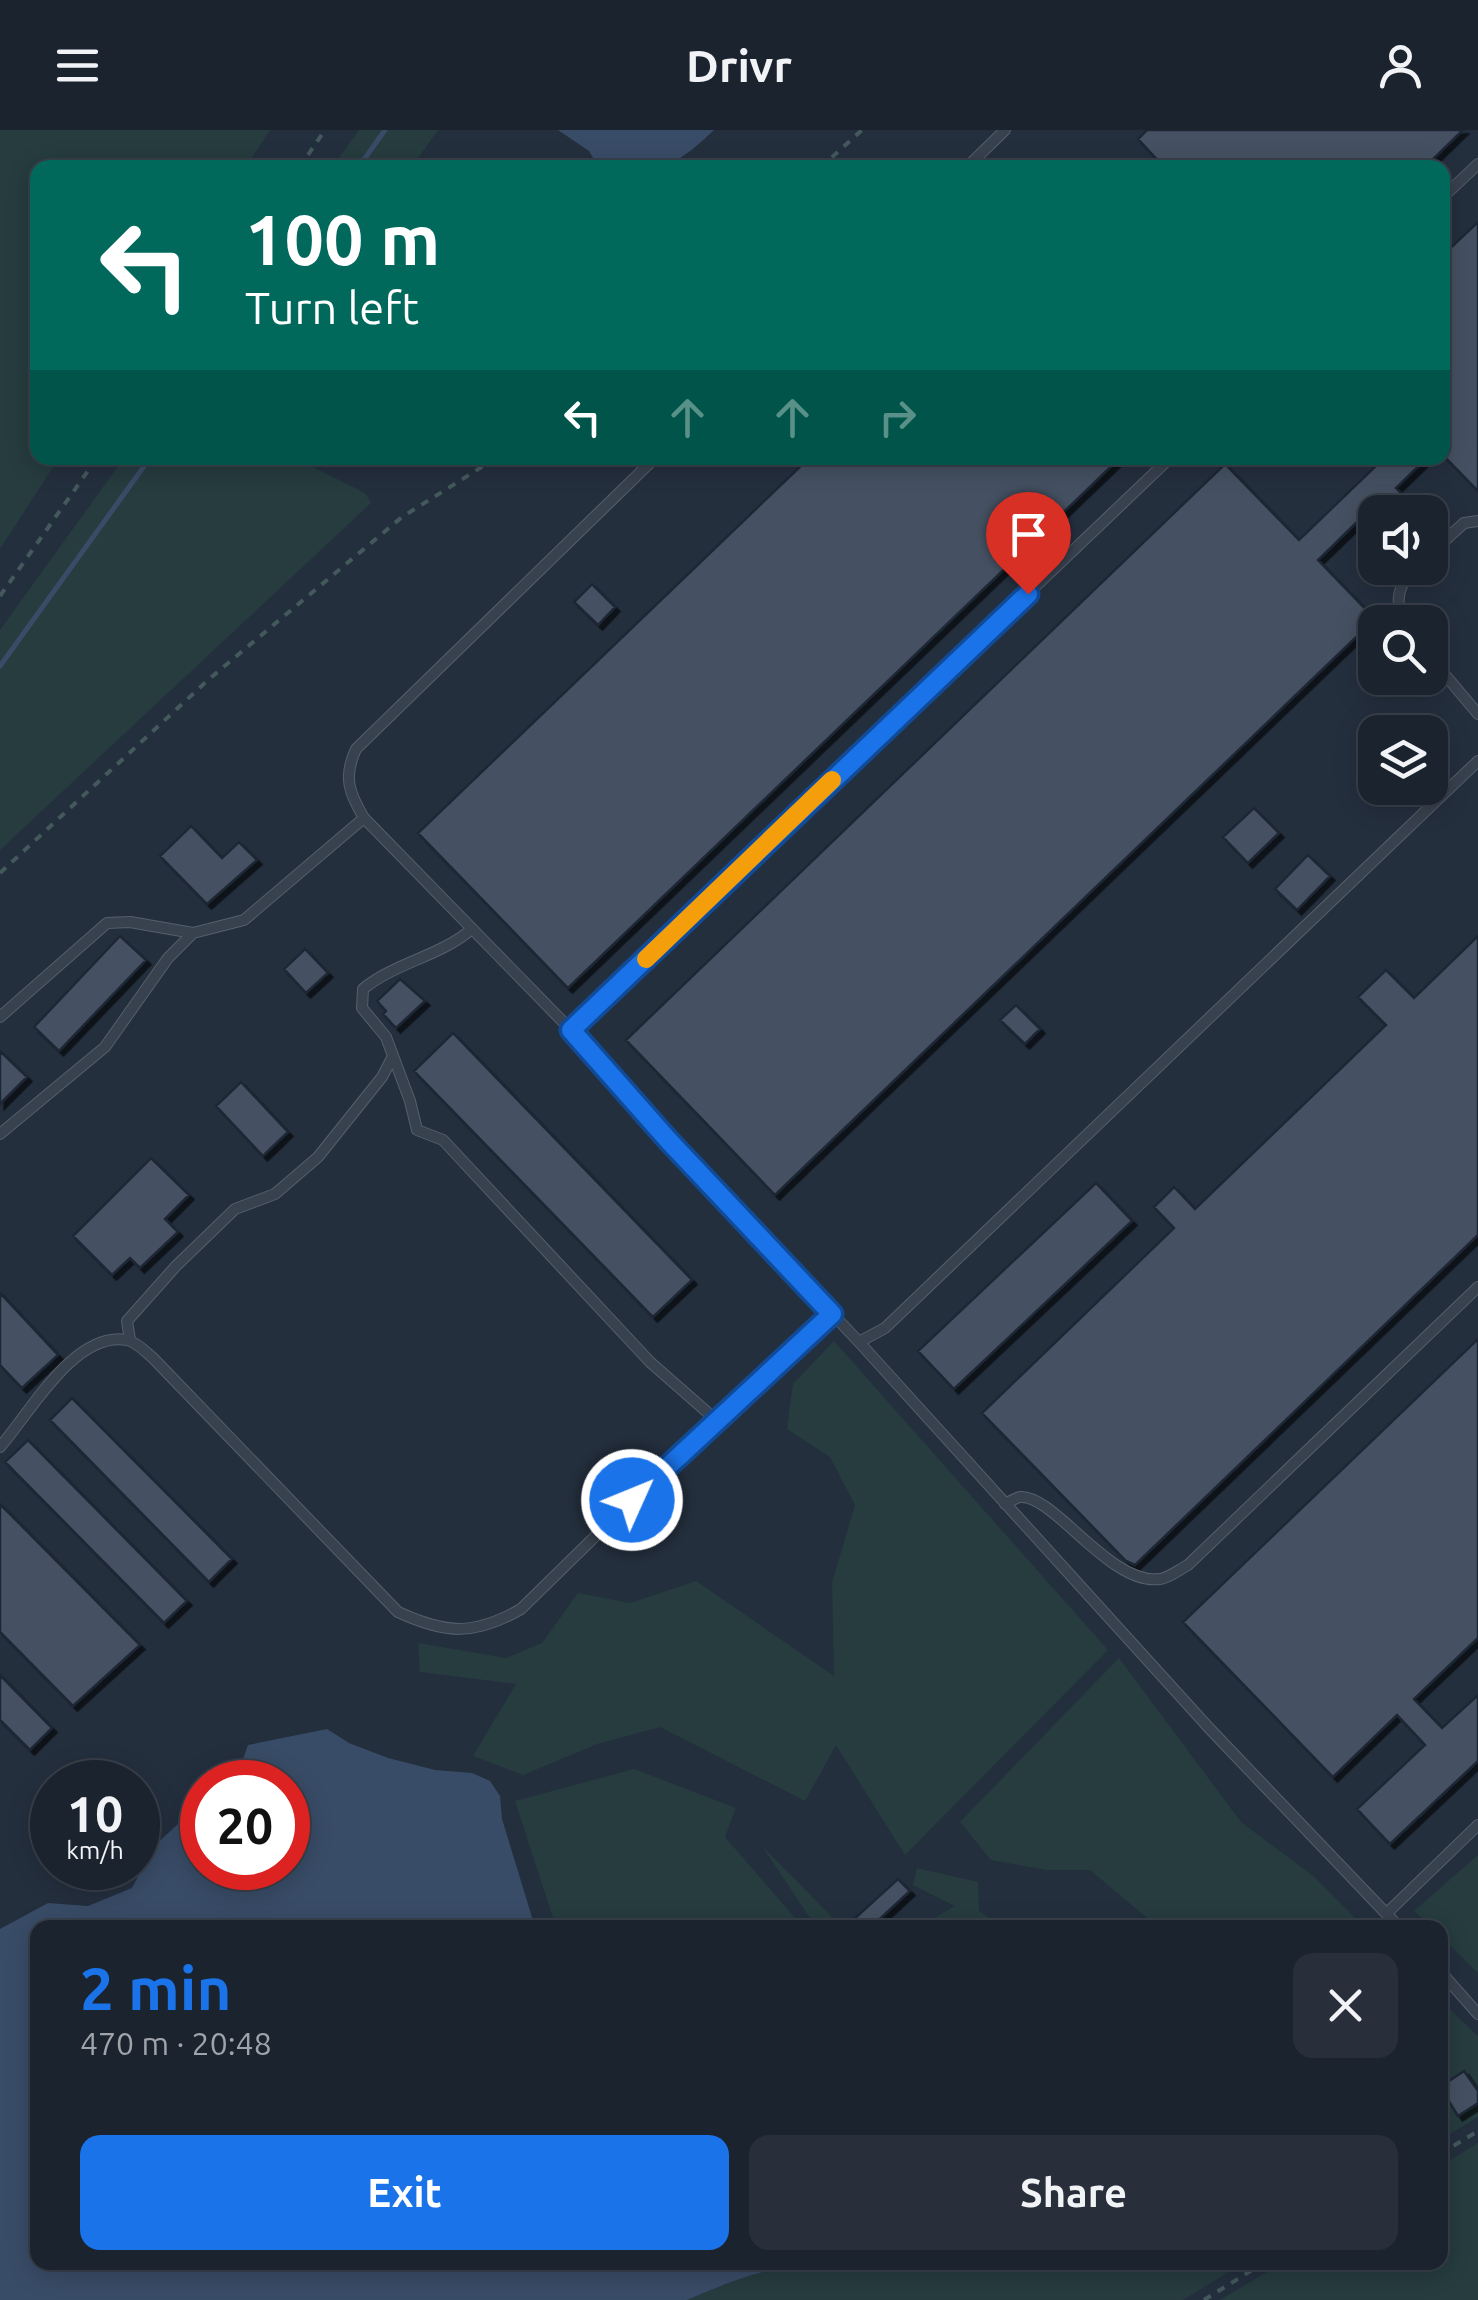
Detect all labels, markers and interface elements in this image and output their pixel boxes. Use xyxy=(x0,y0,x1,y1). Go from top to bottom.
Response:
icon: menu xyxy=(50,38,105,93)
icon: person xyxy=(1373,38,1428,93)
text: Drivr xyxy=(686,40,792,91)
icon: left xyxy=(80,200,210,330)
text: 100 m xyxy=(245,200,440,278)
text: Turn left xyxy=(245,282,419,333)
icon: left xyxy=(555,390,610,445)
icon: ahead xyxy=(660,390,715,445)
icon: ahead xyxy=(765,390,820,445)
icon: right xyxy=(870,390,925,445)
pin xyxy=(986,492,1071,595)
map controls xyxy=(1358,495,1448,805)
button: sound xyxy=(1358,495,1448,585)
icon: arrive xyxy=(1001,507,1056,562)
button: search xyxy=(1358,605,1448,695)
button: layers xyxy=(1358,715,1448,805)
position arrow xyxy=(580,1448,684,1552)
speed limit sign: 20 xyxy=(180,1760,310,1890)
text: 10 xyxy=(67,1785,123,1841)
text: km/h xyxy=(66,1836,124,1864)
button: close xyxy=(1293,1953,1398,2058)
text: 2 min xyxy=(80,1954,232,2021)
text: 470 m · 20:48 xyxy=(80,2025,272,2061)
button: Exit xyxy=(80,2135,729,2250)
button: Share xyxy=(749,2135,1398,2250)

